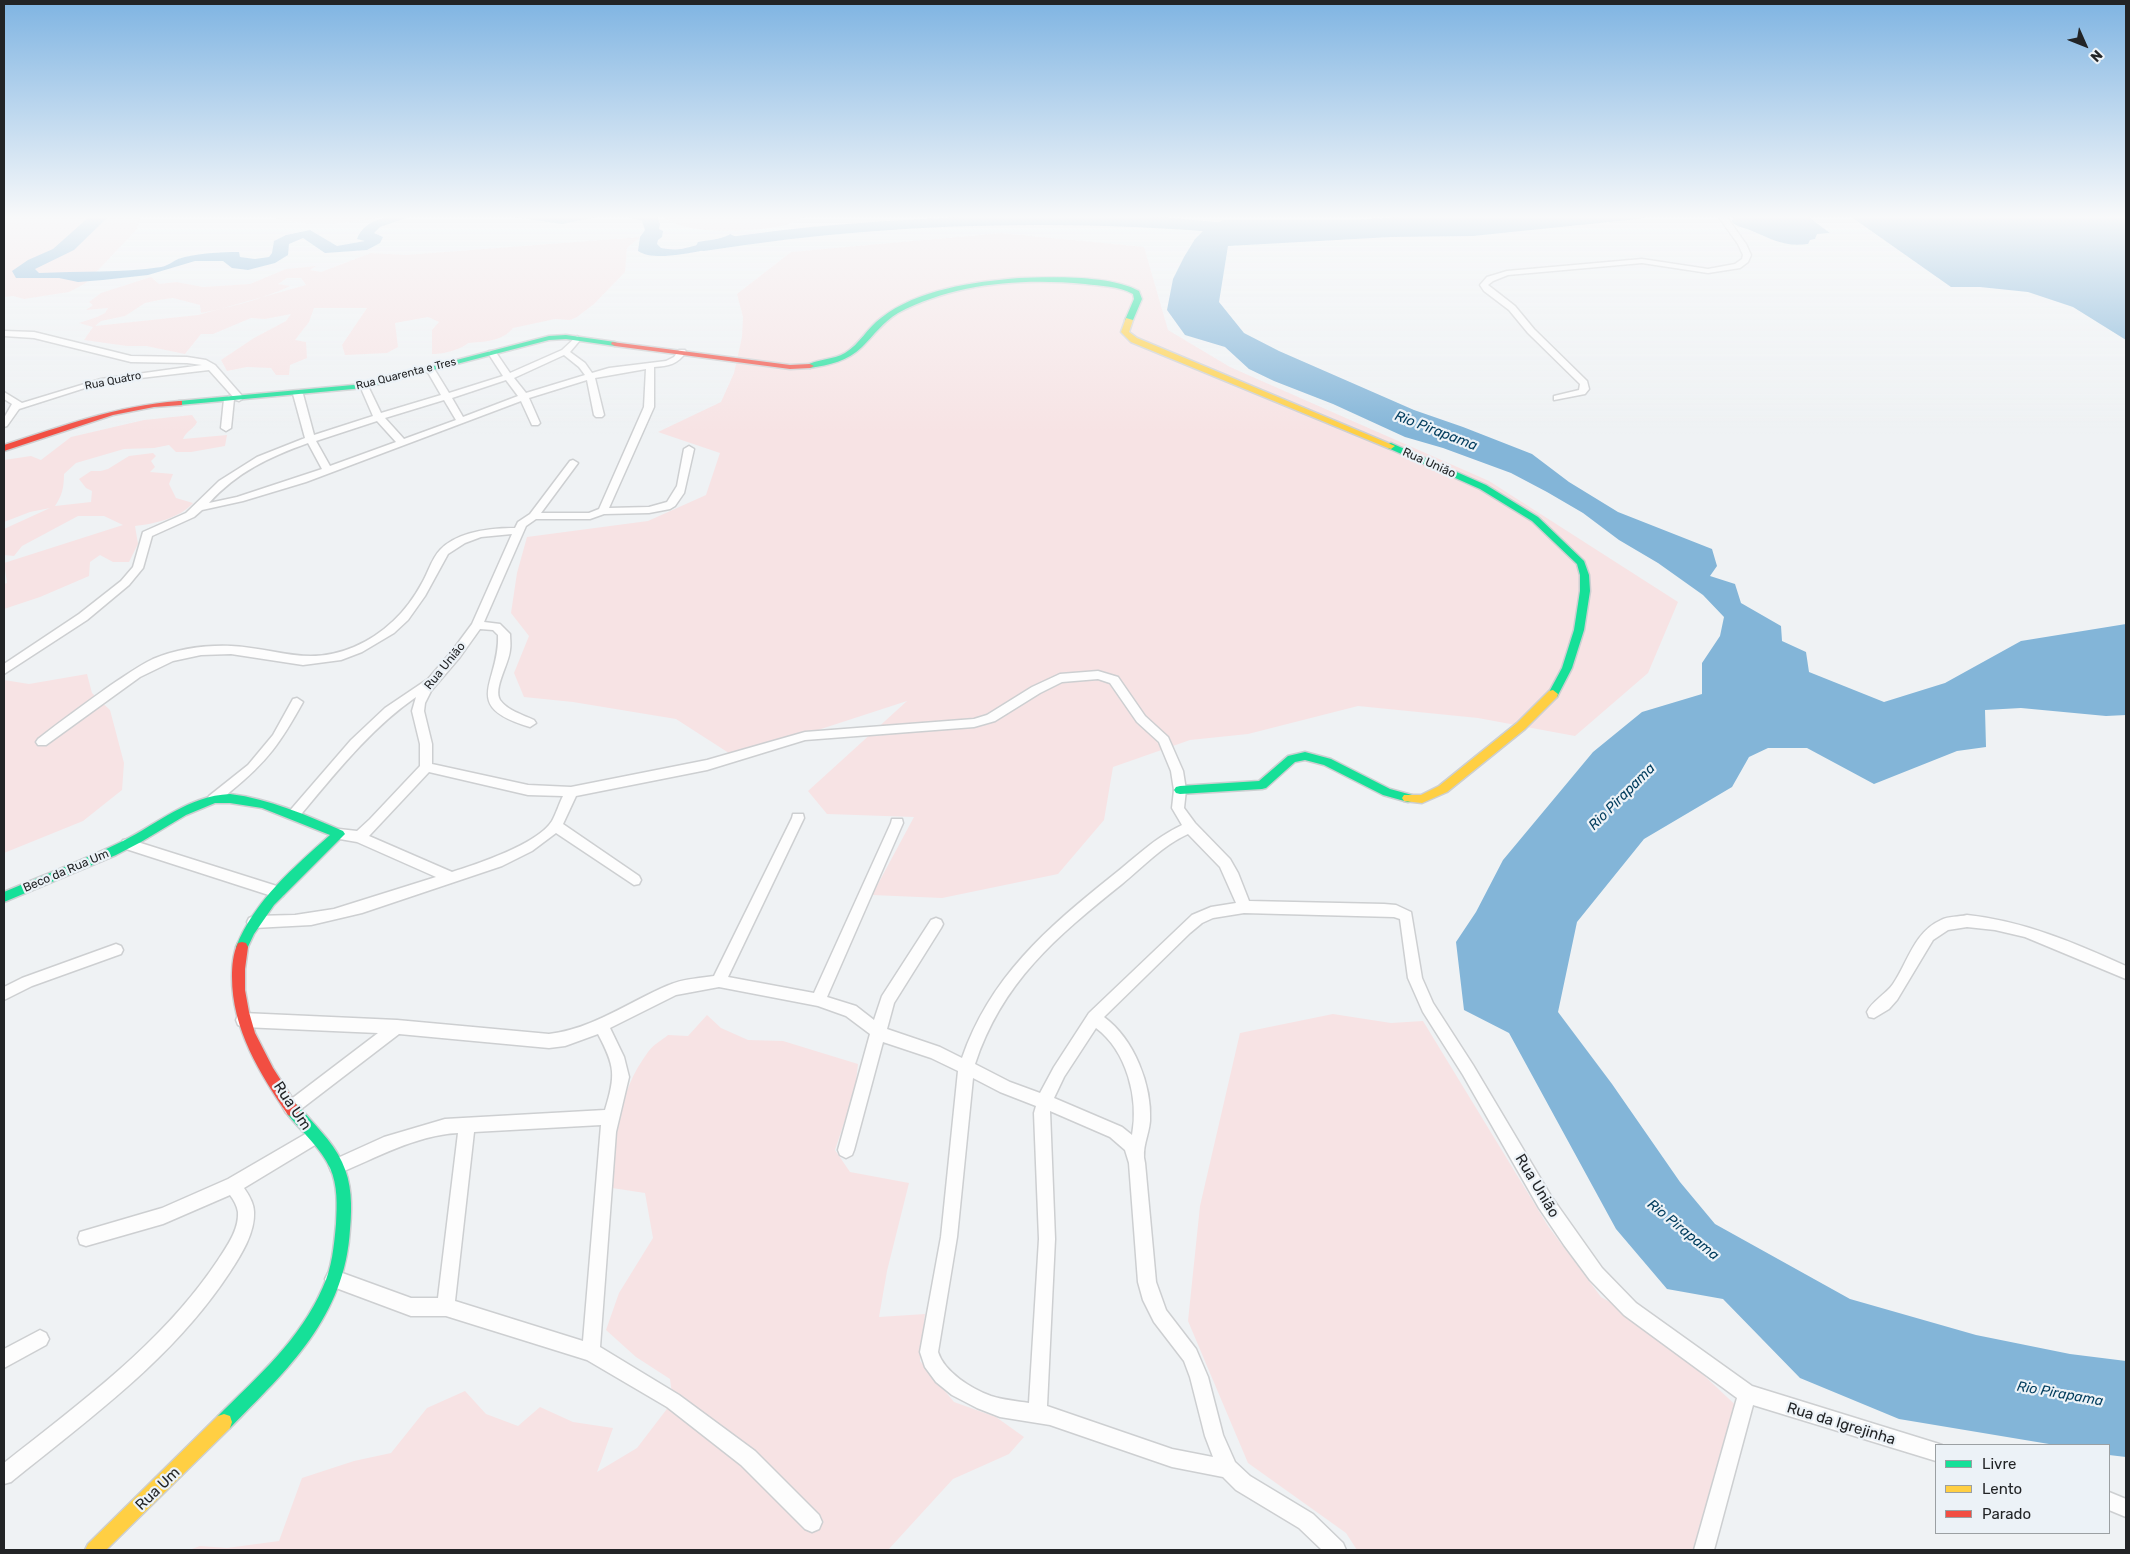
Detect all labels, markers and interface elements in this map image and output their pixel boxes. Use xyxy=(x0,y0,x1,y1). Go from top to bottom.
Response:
north arrow xyxy=(2060,20,2110,70)
text: N xyxy=(2087,46,2106,65)
street label: Rua Quarenta e Tres xyxy=(355,355,457,393)
street label: Rua Quatro xyxy=(84,369,142,393)
water label: Rio Pirapama xyxy=(1392,408,1480,454)
street label: Rua União xyxy=(1400,445,1458,481)
street label: Rua União xyxy=(422,639,468,693)
water label: Rio Pirapama xyxy=(1585,760,1659,834)
street label: Beco da Rua Um xyxy=(21,846,111,896)
street label: Rua Um xyxy=(269,1078,315,1134)
street label: Rua União xyxy=(1511,1151,1563,1221)
water label: Rio Pirapama xyxy=(1644,1196,1722,1264)
water label: Rio Pirapama xyxy=(2016,1378,2104,1410)
street label: Rua da Igrejinha xyxy=(1785,1399,1897,1449)
legend xyxy=(1935,1444,2110,1534)
text: Livre xyxy=(1982,1455,2016,1473)
street label: Rua Um xyxy=(132,1464,184,1514)
text: Lento xyxy=(1982,1480,2022,1498)
text: Parado xyxy=(1982,1505,2031,1523)

